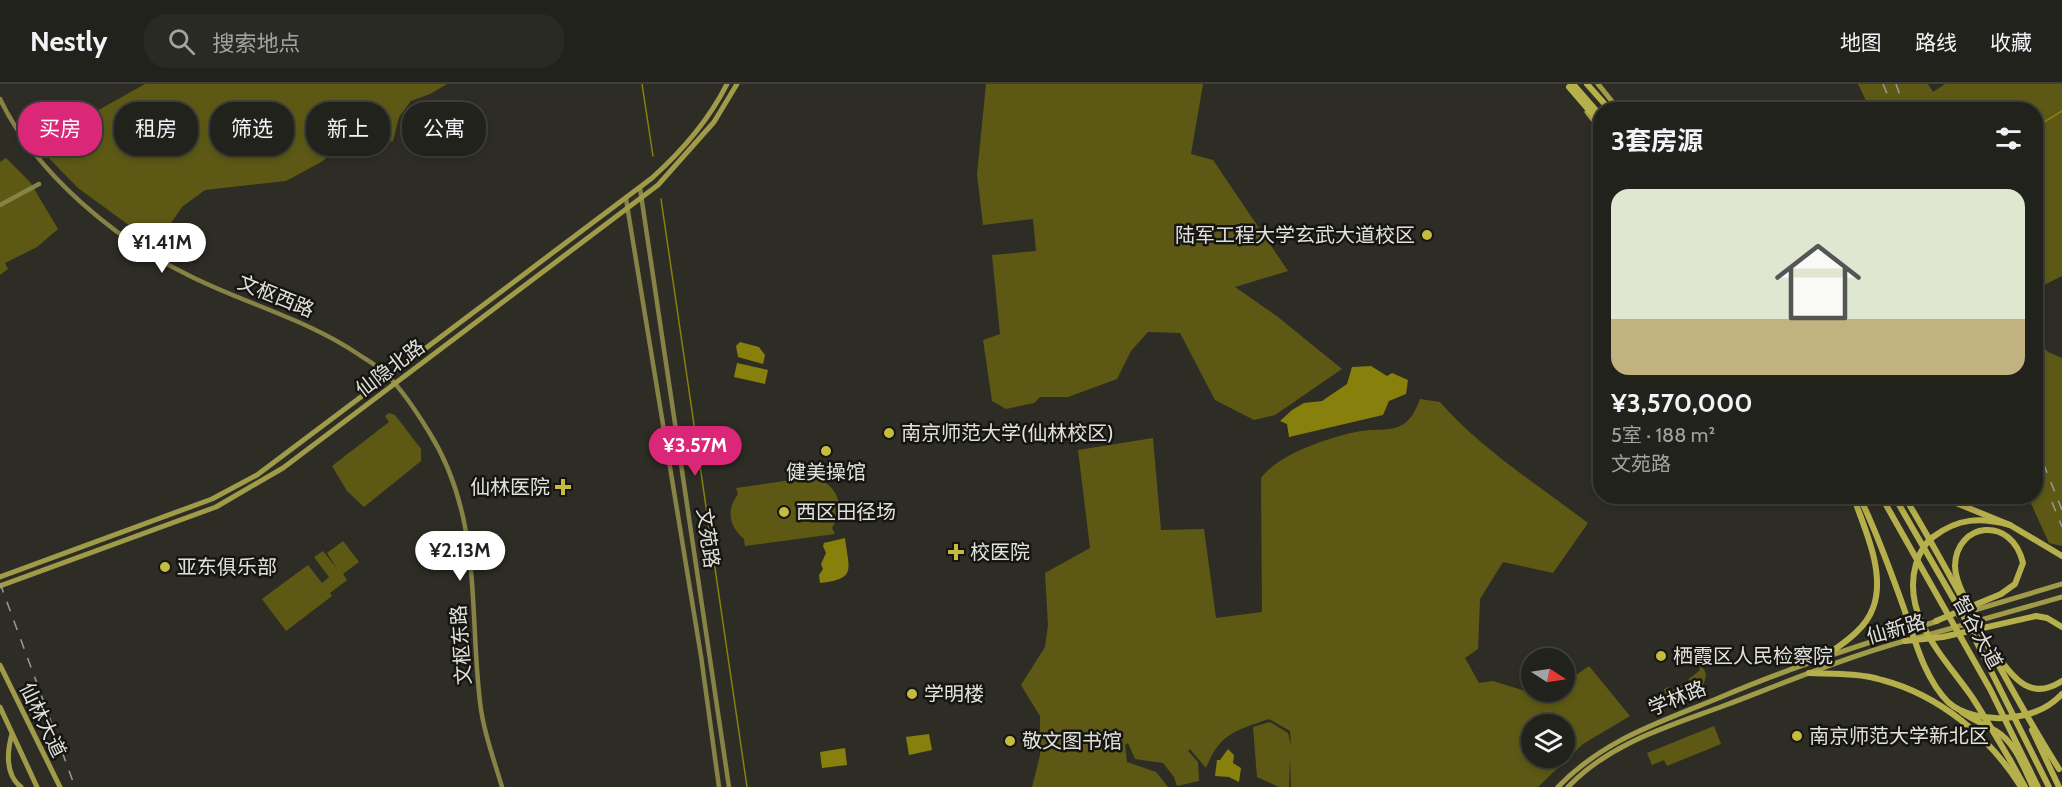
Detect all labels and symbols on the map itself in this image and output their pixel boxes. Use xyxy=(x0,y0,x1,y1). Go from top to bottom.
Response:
pin: ¥1.41M xyxy=(113,223,211,274)
place label: 陆军工程大学玄武大道校区 xyxy=(1175,223,1415,247)
marker: 陆军工程大学玄武大道校区 xyxy=(1420,228,1434,242)
street label: 文枢西路 xyxy=(234,270,318,322)
street label: 仙隐北路 xyxy=(351,334,429,402)
place label: 南京师范大学(仙林校区) xyxy=(901,421,1114,445)
pin: ¥3.57M xyxy=(646,426,744,477)
marker: 南京师范大学(仙林校区) xyxy=(882,426,896,440)
marker: 健美操馆 xyxy=(819,444,833,458)
place label: 健美操馆 xyxy=(786,460,866,484)
place label: 仙林医院 xyxy=(470,475,550,499)
marker: 仙林医院 xyxy=(554,478,572,496)
place label: 西区田径场 xyxy=(796,500,896,524)
marker: 西区田径场 xyxy=(777,505,791,519)
street label: 文苑路 xyxy=(692,507,724,569)
pin: ¥2.13M xyxy=(411,531,509,582)
place label: 校医院 xyxy=(970,540,1030,564)
marker: 校医院 xyxy=(947,543,965,561)
place label: 亚东俱乐部 xyxy=(177,555,277,579)
marker: 亚东俱乐部 xyxy=(158,560,172,574)
street label: 智谷大道 xyxy=(1948,591,2008,673)
street label: 文枢东路 xyxy=(446,604,476,686)
street label: 仙新路 xyxy=(1864,609,1928,649)
place label: 栖霞区人民检察院 xyxy=(1673,644,1833,668)
north arrow xyxy=(1521,648,1575,702)
marker: 栖霞区人民检察院 xyxy=(1654,649,1668,663)
street label: 学林路 xyxy=(1645,676,1709,720)
street label: 仙林大道 xyxy=(15,679,71,761)
place label: 学明楼 xyxy=(924,682,984,706)
marker: 学明楼 xyxy=(905,687,919,701)
place label: 南京师范大学新北区 xyxy=(1809,724,1989,748)
place label: 敬文图书馆 xyxy=(1022,729,1122,753)
marker: 南京师范大学新北区 xyxy=(1790,729,1804,743)
marker: 敬文图书馆 xyxy=(1003,734,1017,748)

